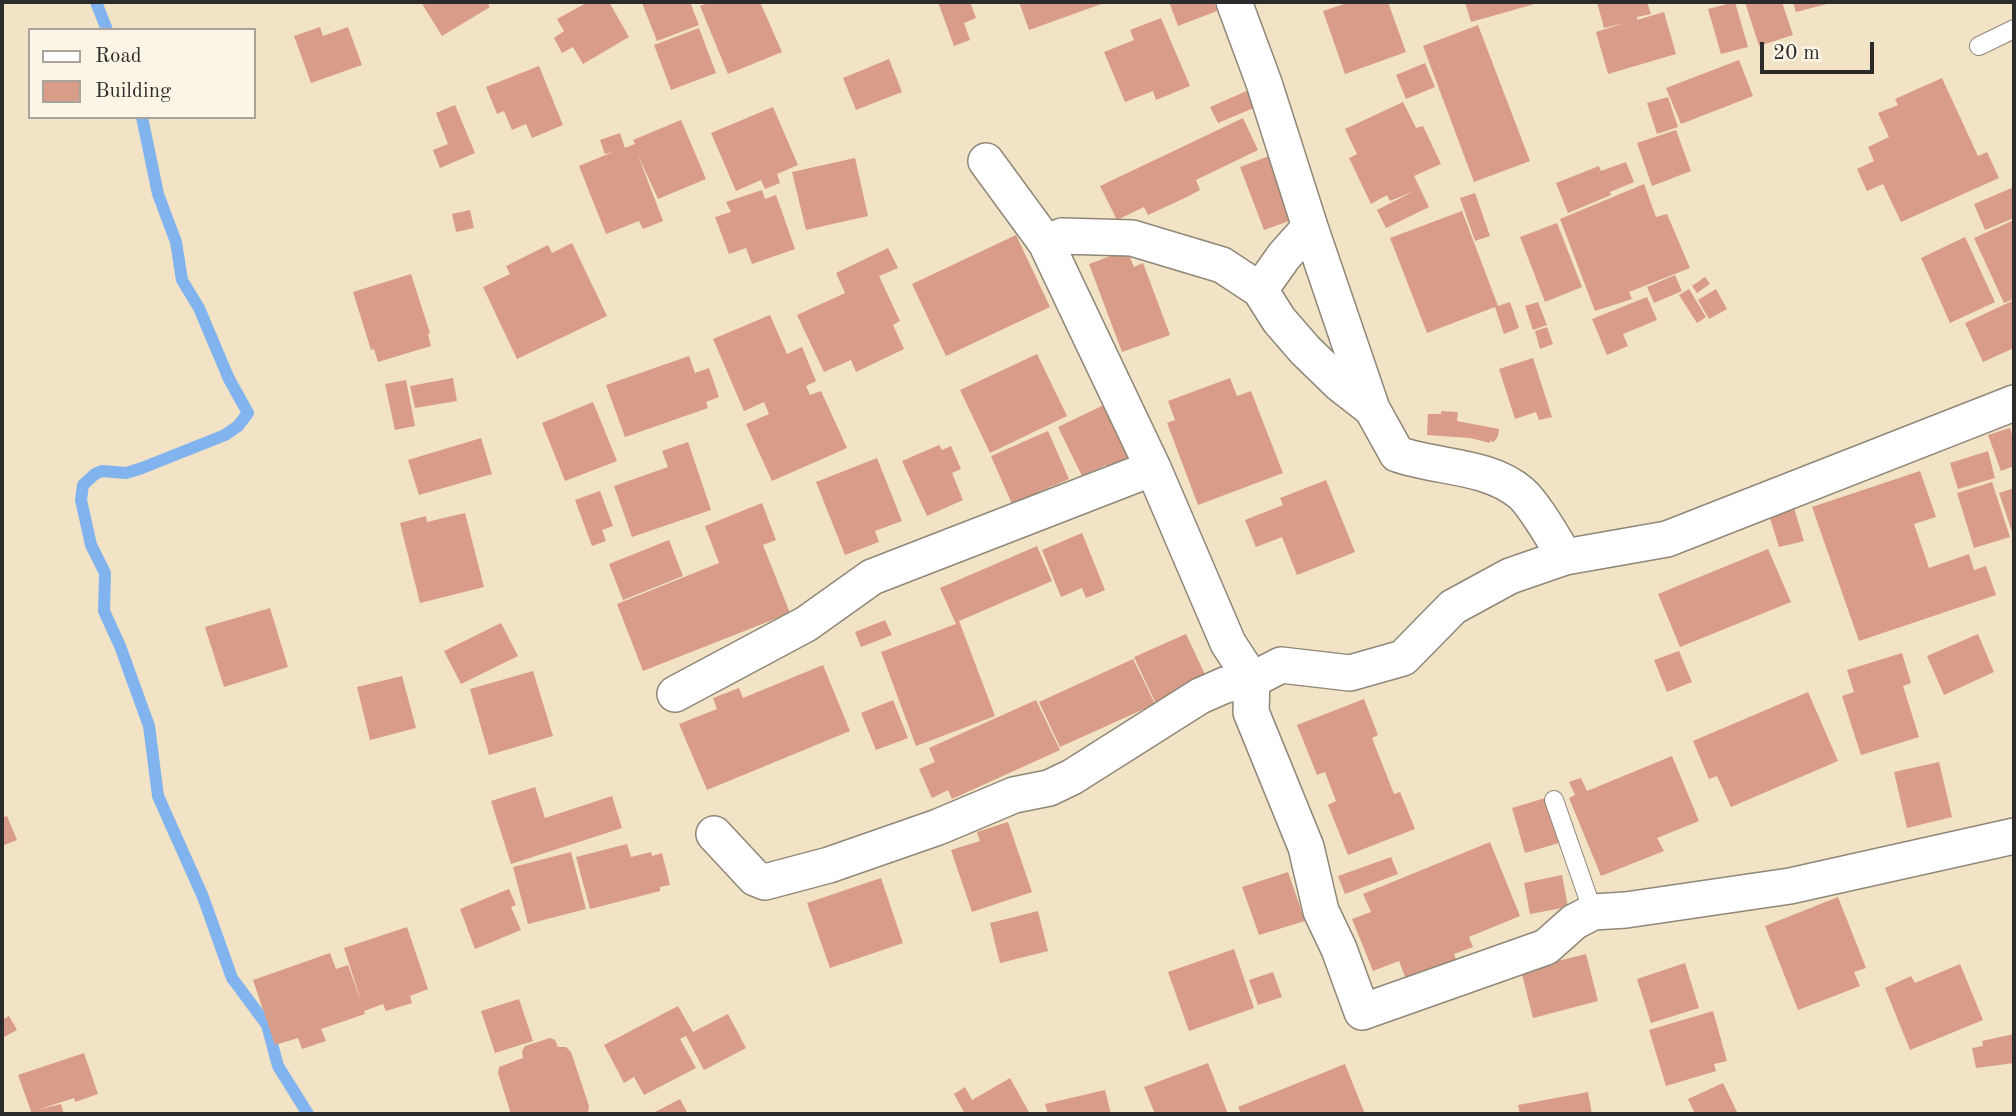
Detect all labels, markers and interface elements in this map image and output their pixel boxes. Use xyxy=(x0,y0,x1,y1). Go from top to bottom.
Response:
legend xyxy=(28,28,256,119)
scale bar xyxy=(1764,28,1878,72)
text: 20 m xyxy=(1773,43,1820,64)
text: Road xyxy=(95,46,142,67)
text: Building xyxy=(95,81,171,102)

